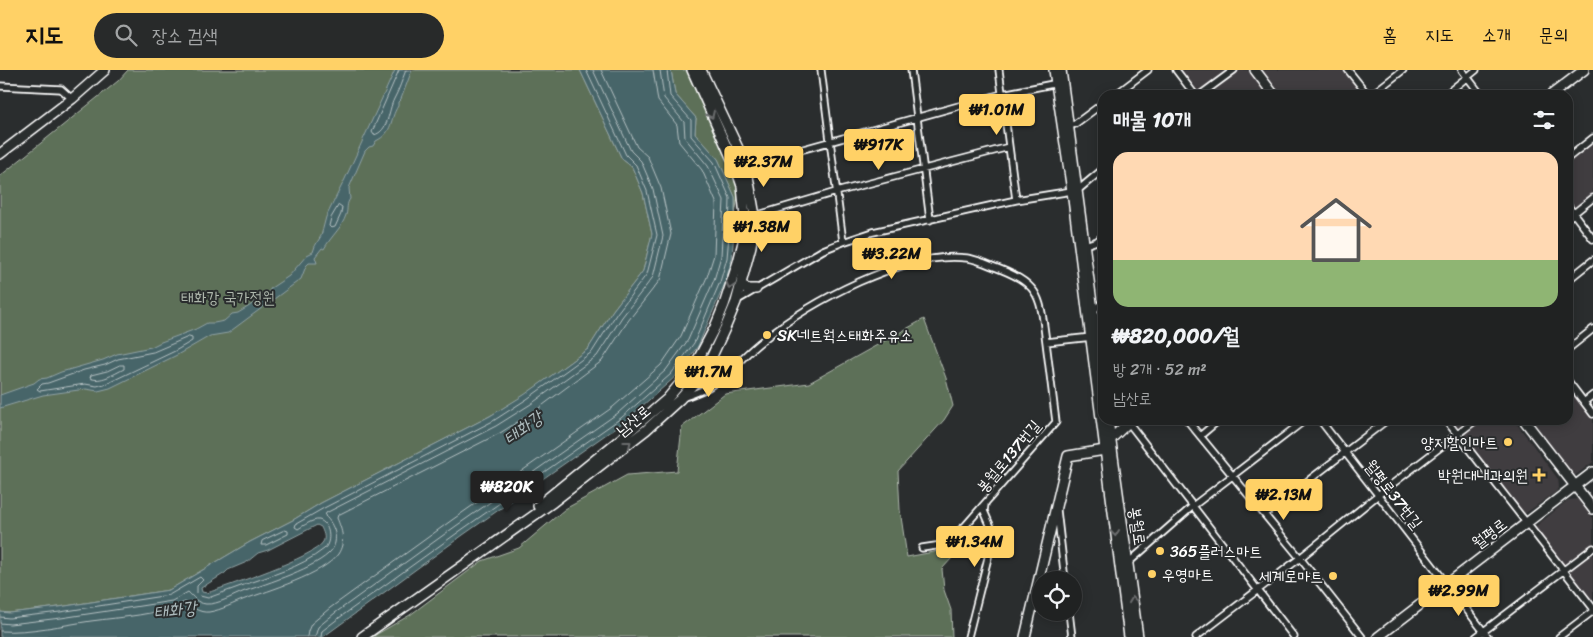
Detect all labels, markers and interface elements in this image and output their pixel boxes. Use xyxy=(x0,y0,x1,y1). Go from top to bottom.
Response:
search box xyxy=(94,13,444,58)
text: 지도 xyxy=(25,14,64,56)
text: 장소 검색 xyxy=(152,19,218,52)
text: 홈 xyxy=(1383,19,1397,51)
text: 지도 xyxy=(1425,19,1454,51)
text: 소개 xyxy=(1482,19,1511,51)
text: 문의 xyxy=(1539,19,1568,51)
icon: search xyxy=(112,21,140,49)
pin: ₩1.01M xyxy=(956,93,1038,136)
text: ₩1.01M xyxy=(970,95,1024,124)
text: 매물 10개 xyxy=(1113,101,1191,139)
icon: filters xyxy=(1530,106,1558,134)
one-way arrow xyxy=(705,109,715,118)
pin: ₩917K xyxy=(844,128,914,171)
text: ₩917K xyxy=(855,130,903,159)
pin: ₩2.37M xyxy=(723,146,805,188)
text: ₩2.37M xyxy=(735,147,793,176)
icon: home xyxy=(1291,185,1381,275)
pin: ₩1.38M xyxy=(721,210,803,253)
text: ₩1.38M xyxy=(734,212,790,241)
pin: ₩3.22M xyxy=(851,238,933,280)
text: ₩3.22M xyxy=(863,239,921,268)
one-way arrow xyxy=(726,281,736,289)
park label: 태화강 국가정원 xyxy=(181,283,275,312)
text: ₩820,000/월 xyxy=(1113,317,1240,355)
place label: SK네트웍스태화주유소 xyxy=(777,321,913,350)
marker: SK네트웍스태화주유소 xyxy=(761,329,773,341)
text: 방 2개 · 52 m² xyxy=(1113,355,1207,384)
pin: ₩1.7M xyxy=(674,356,744,398)
text: ₩1.7M xyxy=(686,357,732,386)
text: 남산로 xyxy=(1113,384,1152,413)
street label: 남산로 xyxy=(609,397,657,444)
water label: 태화강 xyxy=(496,401,552,454)
street label: 봉월로137번길 xyxy=(969,413,1048,500)
place label: 양지할인마트 xyxy=(1421,428,1498,457)
marker: 양지할인마트 xyxy=(1502,436,1514,448)
one-way arrow xyxy=(622,441,632,450)
street label: 월평로37번길 xyxy=(1357,453,1430,536)
place label: 박원대내과의원 xyxy=(1438,461,1528,490)
marker: 박원대내과의원 xyxy=(1532,468,1546,482)
pin: ₩820K xyxy=(472,470,542,513)
text: ₩820K xyxy=(481,472,533,501)
pin: ₩2.13M xyxy=(1243,478,1325,521)
text: ₩2.13M xyxy=(1256,480,1312,509)
street label: 봉월로 xyxy=(1120,505,1155,547)
street label: 월평로 xyxy=(1465,510,1513,557)
pin: ₩1.34M xyxy=(934,526,1016,568)
text: ₩1.34M xyxy=(947,527,1003,556)
one-way arrow xyxy=(1109,529,1120,537)
place label: 365플러스마트 xyxy=(1170,537,1262,566)
marker: 365플러스마트 xyxy=(1154,545,1166,557)
place label: 우영마트 xyxy=(1162,560,1214,589)
place label: 세계로마트 xyxy=(1259,562,1323,591)
marker: 우영마트 xyxy=(1146,568,1158,580)
marker: 세계로마트 xyxy=(1327,570,1339,582)
map controls xyxy=(1032,571,1082,621)
button: locate xyxy=(1032,571,1082,621)
pin: ₩2.99M xyxy=(1418,574,1500,617)
text: ₩2.99M xyxy=(1429,576,1489,605)
water label: 태화강 xyxy=(151,591,201,629)
one-way arrow xyxy=(1128,596,1138,605)

